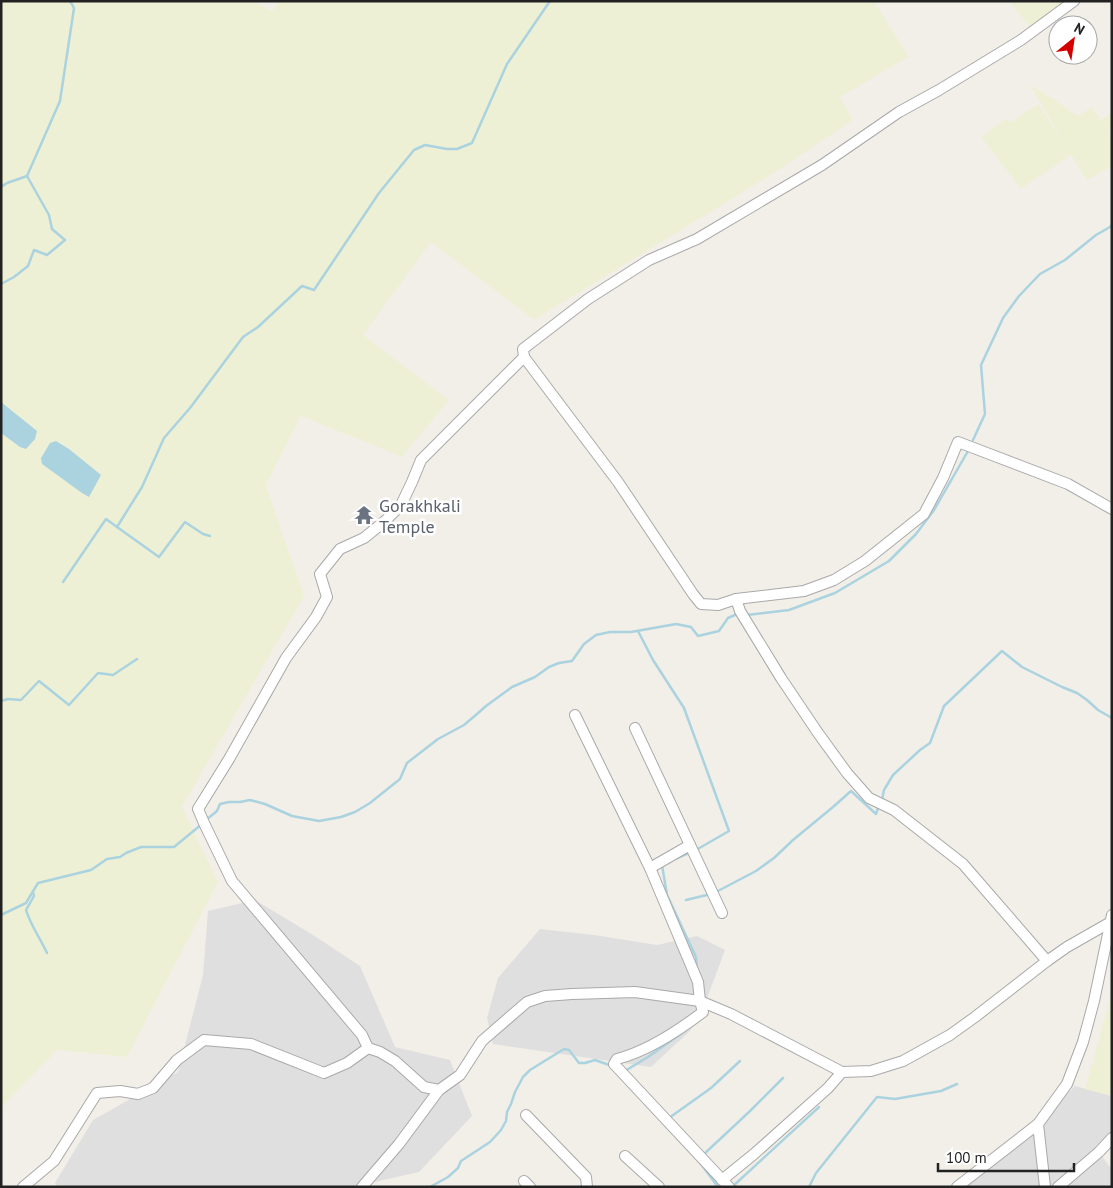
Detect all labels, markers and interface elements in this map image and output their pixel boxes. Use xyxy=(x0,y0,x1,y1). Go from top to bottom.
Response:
north arrow xyxy=(1048,15,1098,65)
text: N xyxy=(1071,19,1088,39)
place label: Gorakhkali Temple xyxy=(379,494,461,538)
temple icon: Gorakhkali Temple xyxy=(353,504,375,526)
scale bar xyxy=(938,1140,1074,1172)
text: 100 m xyxy=(946,1148,987,1167)

